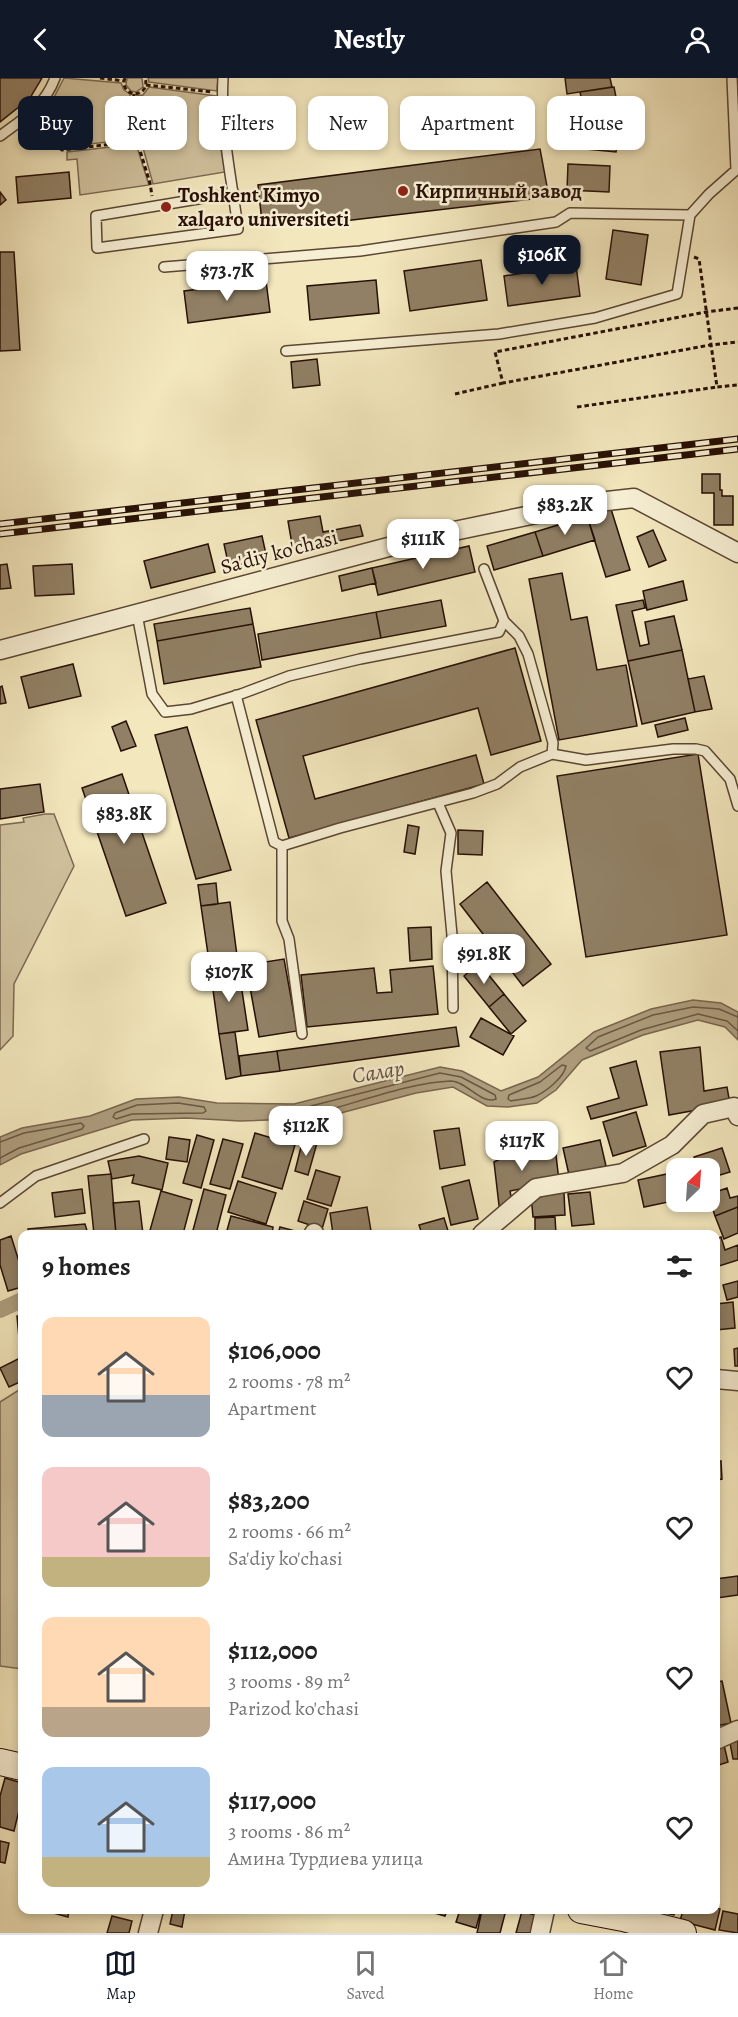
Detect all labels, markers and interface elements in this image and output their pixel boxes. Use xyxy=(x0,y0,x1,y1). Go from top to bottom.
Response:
text: Nestly xyxy=(333,21,405,57)
icon: back xyxy=(24,23,57,56)
icon: person xyxy=(681,23,714,56)
chip: Buy xyxy=(18,96,93,150)
chip: Rent xyxy=(105,96,187,150)
chip: Filters xyxy=(199,96,296,150)
chip: New xyxy=(308,96,388,150)
chip: Apartment xyxy=(400,96,535,150)
chip: House xyxy=(547,96,645,150)
place label: Кирпичный завод xyxy=(415,177,582,205)
place label: Toshkent Kimyo xalqaro universiteti xyxy=(178,181,349,233)
marker: Кирпичный завод xyxy=(396,184,410,198)
marker: Toshkent Kimyo xalqaro universiteti xyxy=(159,200,173,214)
pin: $106K xyxy=(500,235,584,286)
text: $106K xyxy=(517,241,567,268)
pin: $73.7K xyxy=(178,251,276,302)
text: $73.7K xyxy=(200,257,254,284)
pin: $83.2K xyxy=(516,485,614,536)
text: $83.2K xyxy=(537,491,593,518)
pin: $111K xyxy=(381,519,465,570)
street label: Sa'diy ko'chasi xyxy=(217,523,341,581)
text: $111K xyxy=(401,525,445,552)
pin: $83.8K xyxy=(75,794,173,845)
text: $83.8K xyxy=(96,800,152,827)
pin: $91.8K xyxy=(435,934,533,985)
text: $91.8K xyxy=(457,940,511,967)
pin: $107K xyxy=(187,952,271,1003)
text: $107K xyxy=(205,958,253,985)
water label: Салар xyxy=(350,1053,406,1091)
pin: $112K xyxy=(264,1106,348,1157)
text: $112K xyxy=(283,1112,329,1139)
pin: $117K xyxy=(480,1121,564,1172)
text: $117K xyxy=(499,1127,545,1154)
north arrow xyxy=(666,1158,720,1212)
map controls xyxy=(666,1158,720,1212)
text: 9 homes xyxy=(42,1249,131,1284)
icon: filters xyxy=(663,1250,696,1283)
text: $106,000 xyxy=(228,1333,321,1368)
icon: home xyxy=(90,1341,162,1413)
icon: heart xyxy=(663,1361,696,1394)
text: 2 rooms · 78 m² xyxy=(228,1368,351,1395)
text: Apartment xyxy=(228,1395,317,1422)
text: $83,200 xyxy=(228,1483,309,1518)
icon: home xyxy=(90,1491,162,1563)
icon: heart xyxy=(663,1511,696,1544)
text: 2 rooms · 66 m² xyxy=(228,1518,351,1545)
text: Sa'diy ko'chasi xyxy=(228,1545,343,1572)
text: $112,000 xyxy=(228,1633,318,1668)
icon: home xyxy=(90,1641,162,1713)
icon: heart xyxy=(663,1661,696,1694)
text: 3 rooms · 89 m² xyxy=(228,1668,350,1695)
text: Parizod ko'chasi xyxy=(228,1695,359,1722)
text: $117,000 xyxy=(228,1783,316,1818)
icon: home xyxy=(90,1791,162,1863)
icon: heart xyxy=(663,1811,696,1844)
text: 3 rooms · 86 m² xyxy=(228,1818,350,1845)
text: Амина Турдиева улица xyxy=(228,1845,423,1872)
tab: Map xyxy=(104,1947,137,2005)
tab: Saved xyxy=(346,1947,384,2005)
tab: Home xyxy=(593,1947,634,2005)

